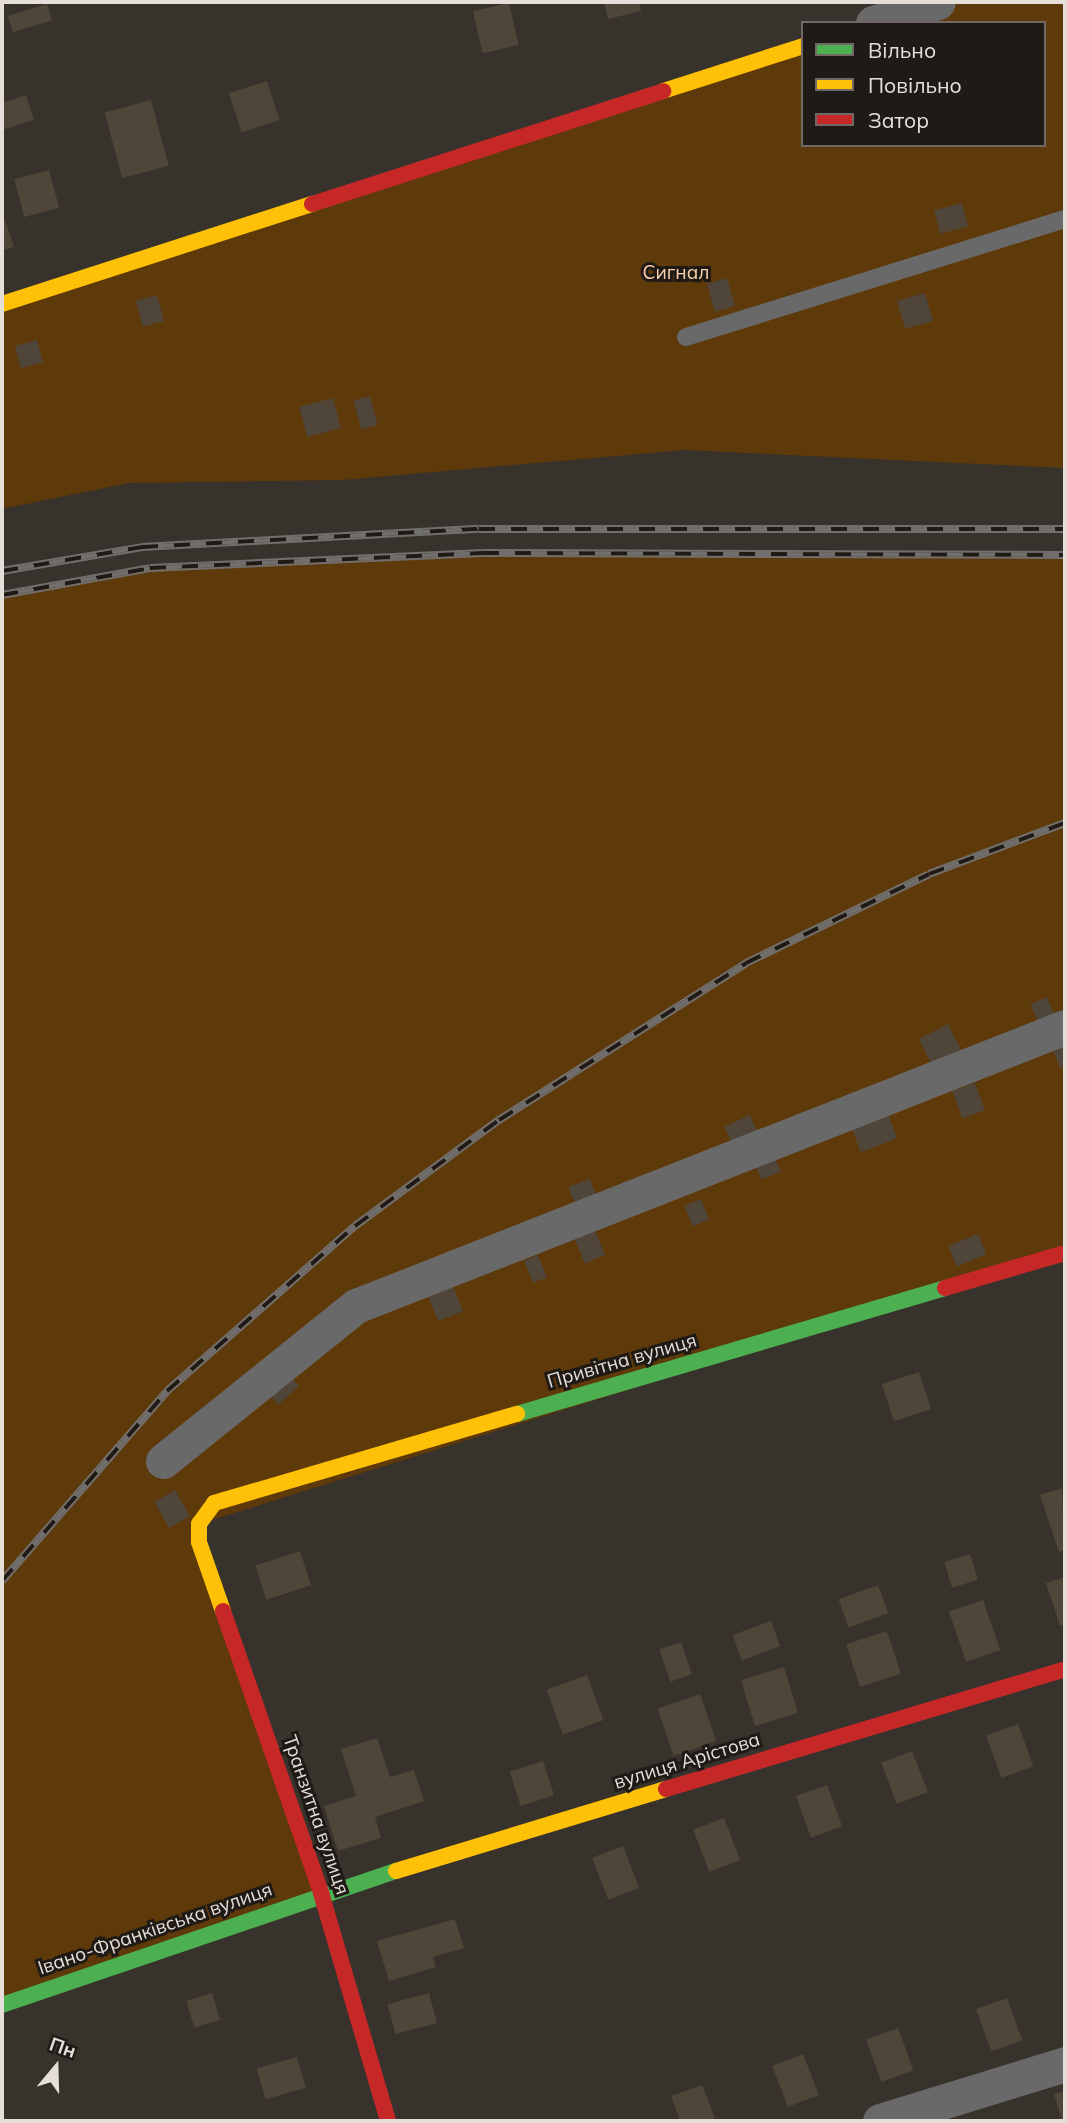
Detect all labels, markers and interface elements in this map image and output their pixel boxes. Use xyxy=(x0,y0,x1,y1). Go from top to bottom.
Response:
legend xyxy=(801,21,1046,147)
text: Вільно xyxy=(868,37,936,63)
text: Повільно xyxy=(868,72,962,98)
text: Затор xyxy=(868,107,929,133)
park label: Сигнал xyxy=(643,262,709,284)
street label: Привітна вулиця xyxy=(545,1329,699,1393)
street label: вулиця Арістова xyxy=(611,1728,763,1794)
street label: Транзитна вулиця xyxy=(278,1732,354,1898)
street label: Івано-Франківська вулиця xyxy=(35,1878,275,1980)
text: Пн xyxy=(46,2031,79,2063)
north arrow xyxy=(21,2032,91,2102)

